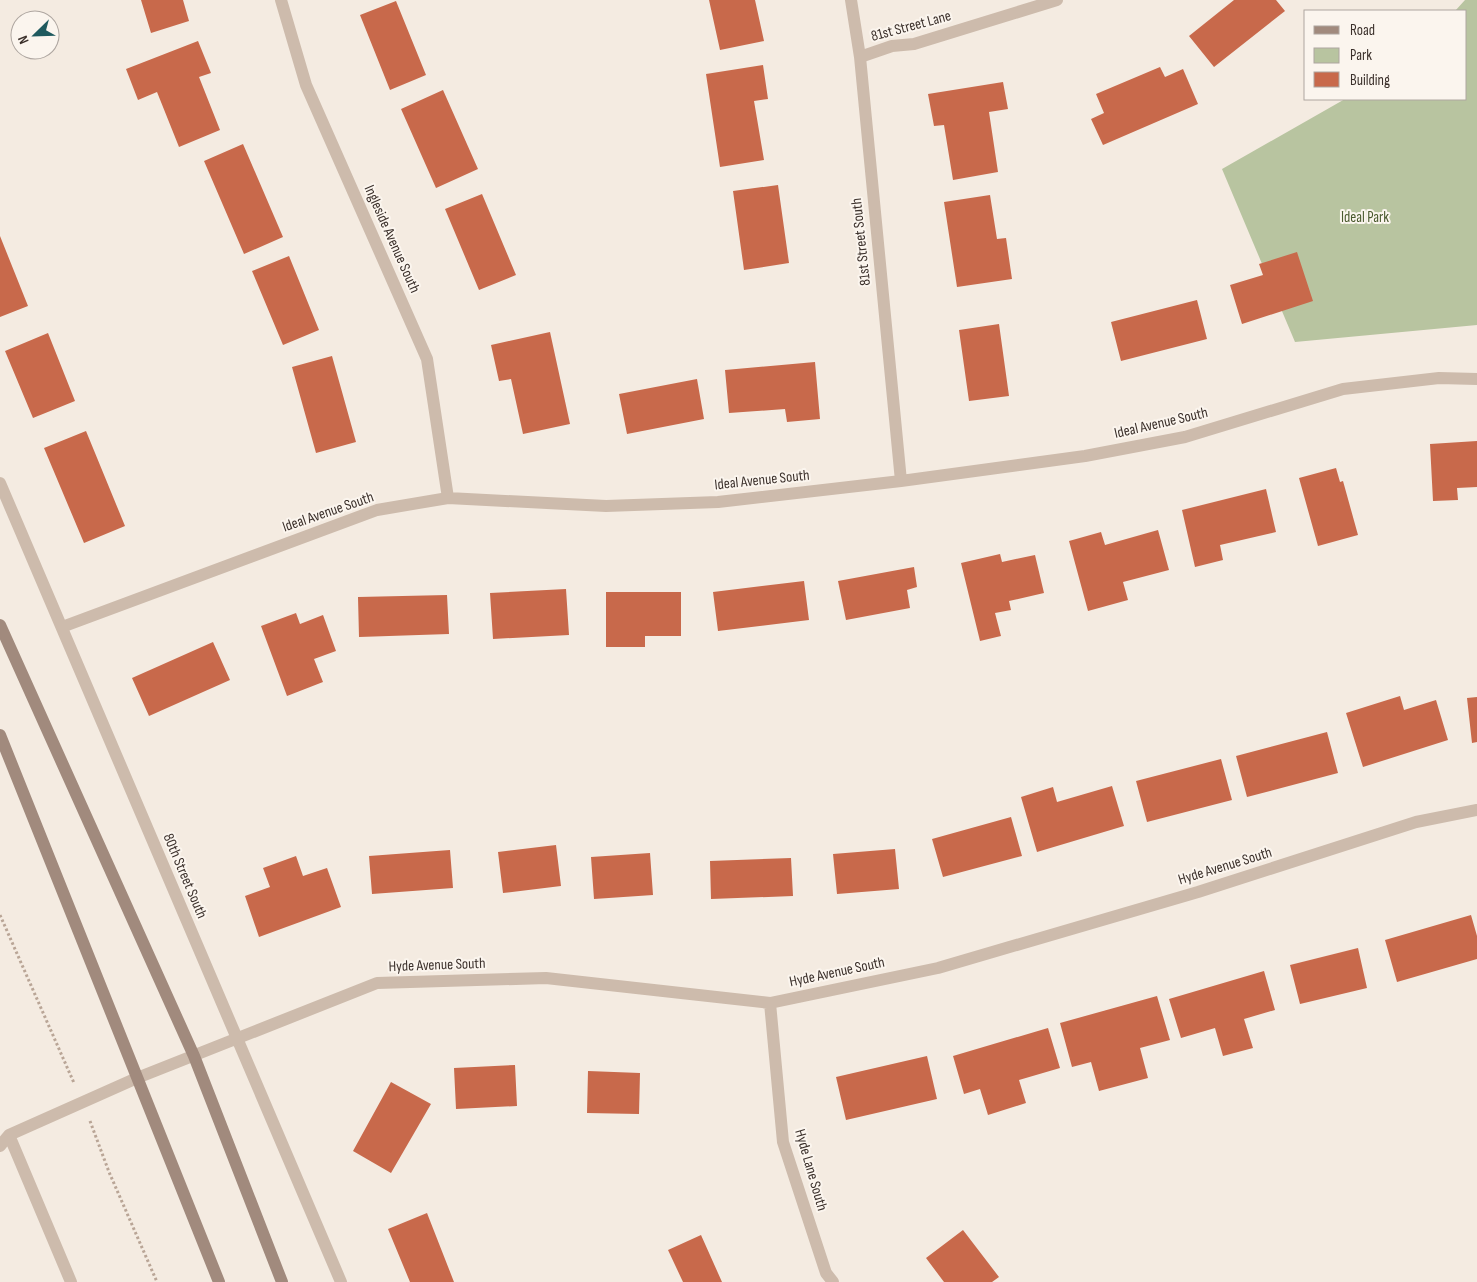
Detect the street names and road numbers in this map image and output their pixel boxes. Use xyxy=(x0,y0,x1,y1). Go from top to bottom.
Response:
street label: 81st Street Lane xyxy=(869,6,953,46)
street label: Ingleside Avenue South xyxy=(360,182,424,296)
street label: 81st Street South xyxy=(847,197,875,287)
street label: Ideal Avenue South xyxy=(1112,403,1210,443)
street label: Ideal Avenue South xyxy=(714,466,810,494)
street label: Ideal Avenue South xyxy=(280,488,376,536)
street label: 80th Street South xyxy=(159,831,211,921)
street label: Hyde Avenue South xyxy=(1176,843,1274,889)
street label: Hyde Avenue South xyxy=(788,953,886,991)
street label: Hyde Avenue South xyxy=(388,954,486,976)
street label: Hyde Lane South xyxy=(790,1127,832,1213)

